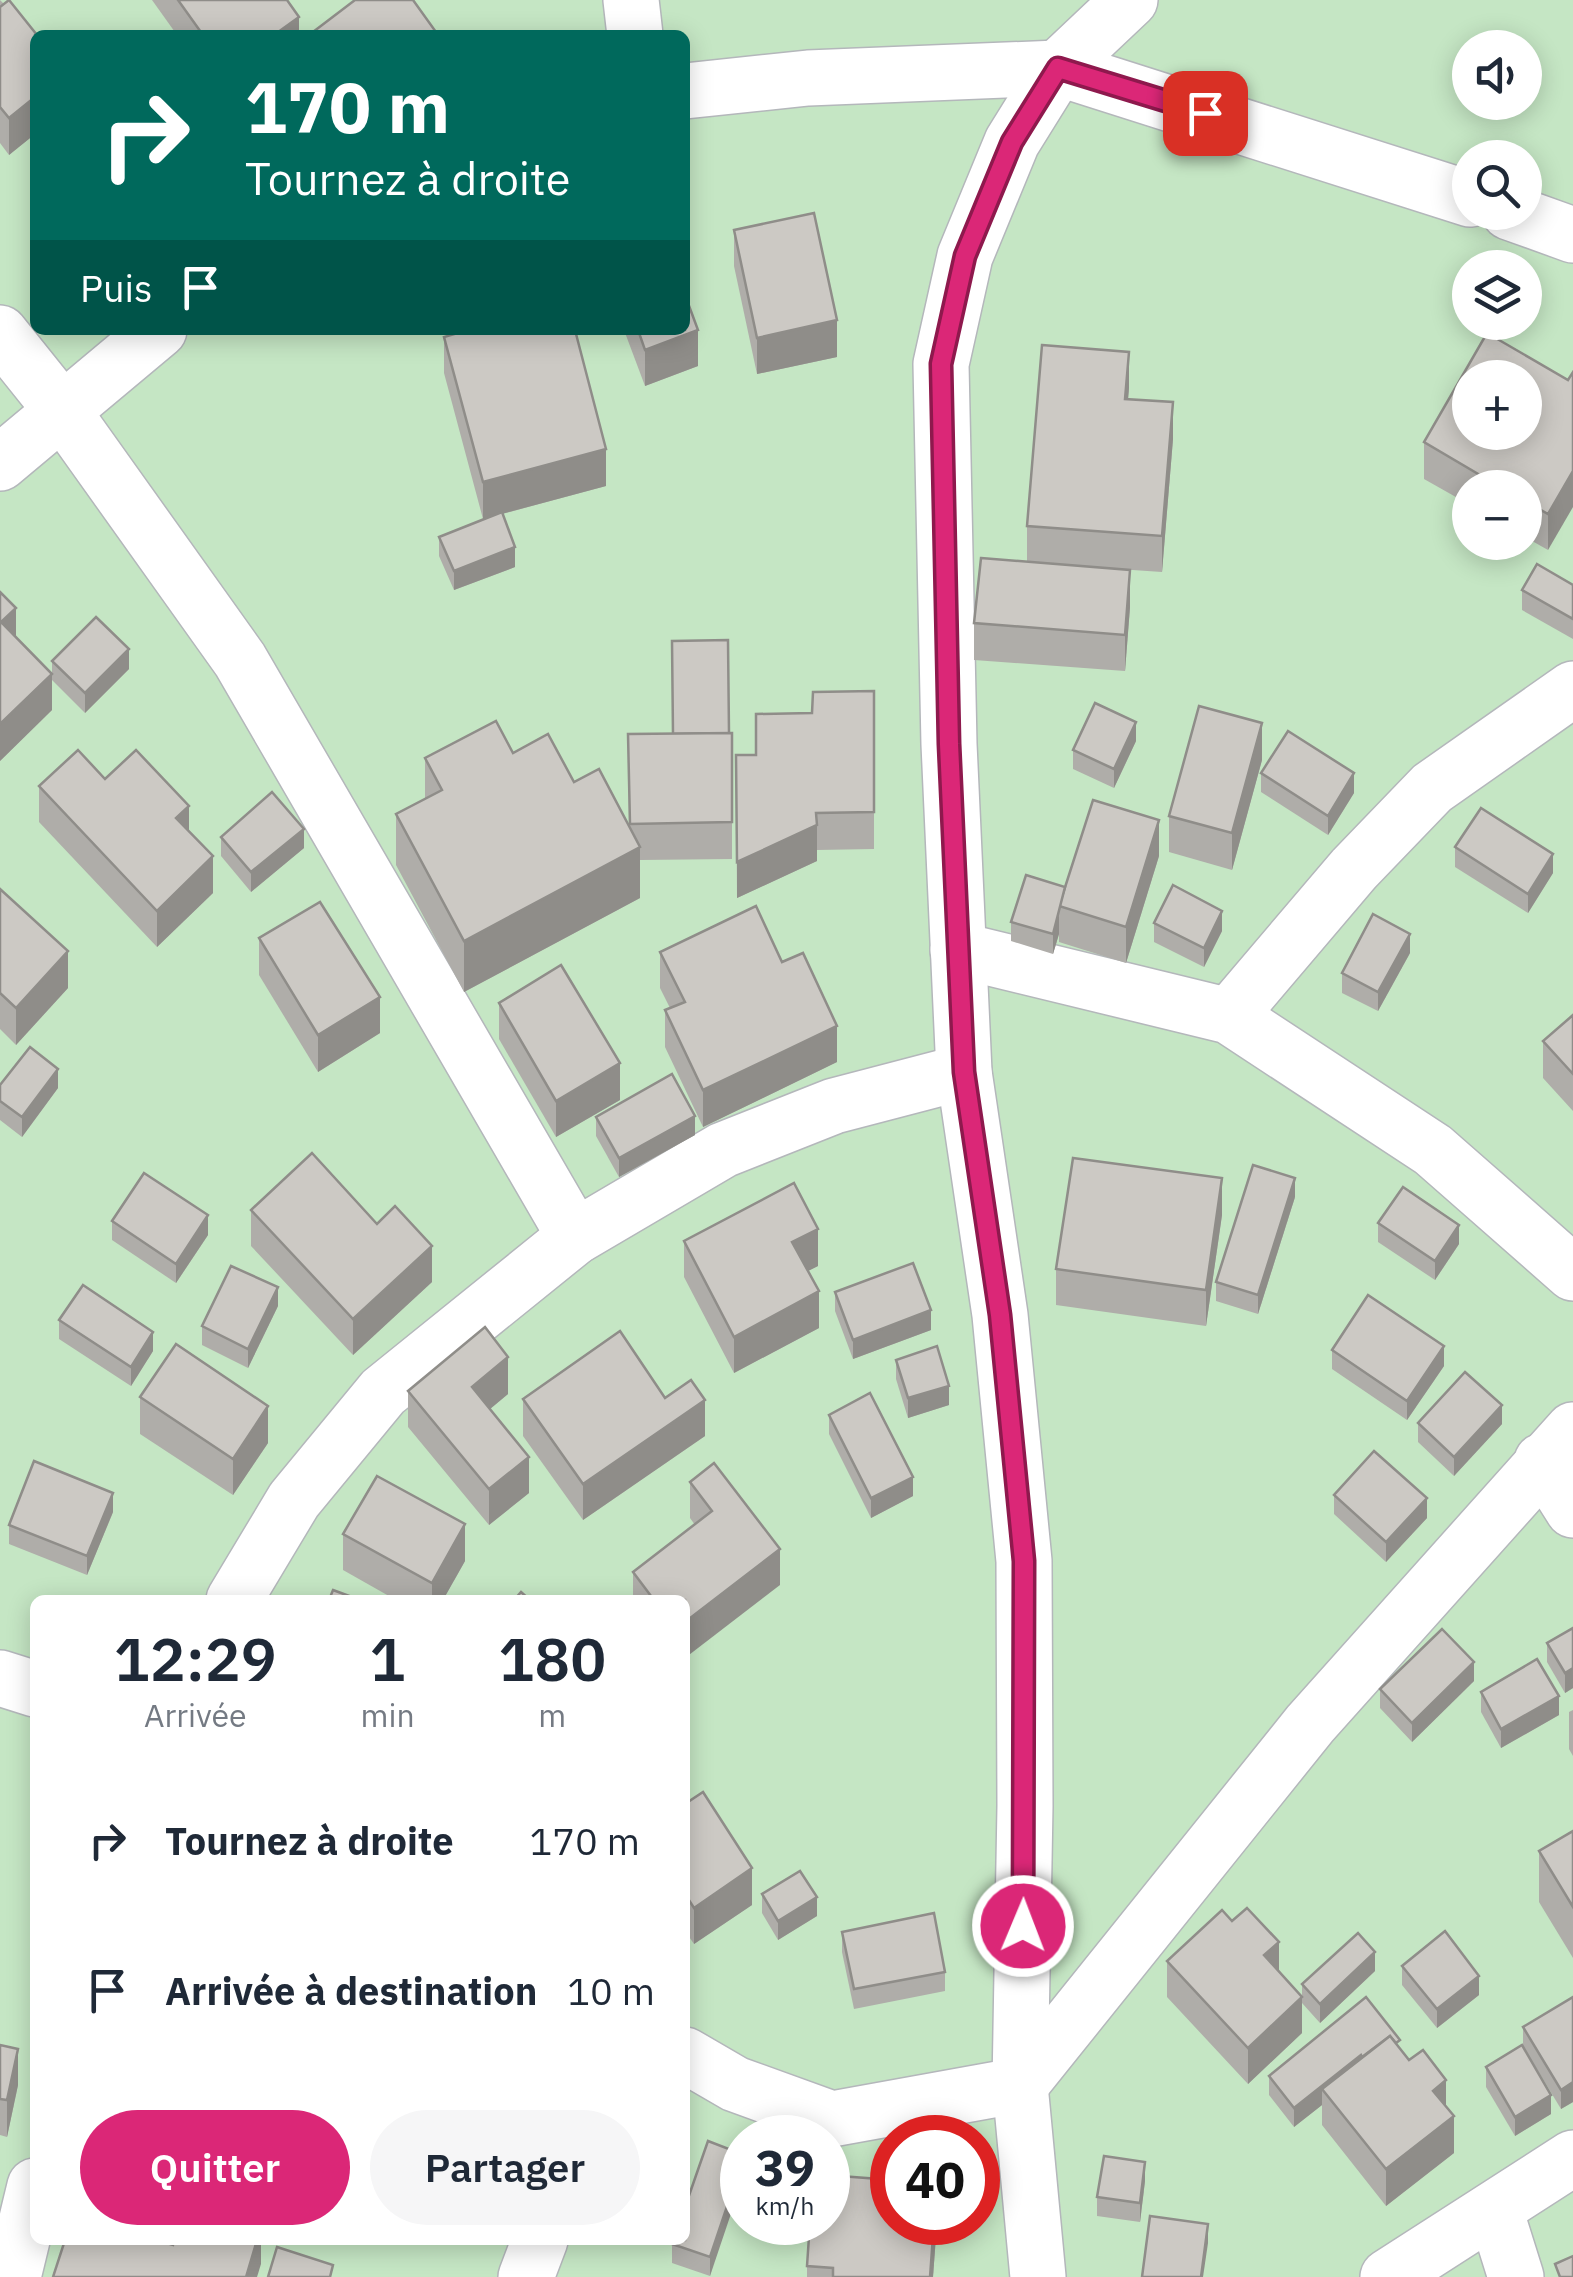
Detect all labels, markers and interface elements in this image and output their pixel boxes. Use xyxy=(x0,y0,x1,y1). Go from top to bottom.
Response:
map controls xyxy=(1452,30,1542,560)
button: sound xyxy=(1452,30,1542,120)
text: 170 m xyxy=(245,61,450,152)
icon: right xyxy=(80,70,210,200)
pin xyxy=(1163,71,1248,156)
icon: arrive xyxy=(1178,86,1233,141)
button: search xyxy=(1452,140,1542,230)
text: Tournez à droite xyxy=(245,149,570,207)
button: layers xyxy=(1452,250,1542,340)
icon: arrive xyxy=(173,260,228,315)
text: Puis xyxy=(80,263,153,312)
button: + xyxy=(1452,360,1542,450)
button: − xyxy=(1452,470,1542,560)
text: 12:29 xyxy=(114,1619,277,1698)
text: 1 xyxy=(370,1619,406,1698)
text: 180 xyxy=(498,1619,606,1698)
text: Arrivée xyxy=(144,1694,247,1736)
text: min xyxy=(360,1694,415,1736)
text: m xyxy=(538,1694,566,1736)
icon: right xyxy=(80,1813,135,1868)
text: Tournez à droite xyxy=(165,1816,454,1865)
text: 170 m xyxy=(529,1816,640,1865)
position arrow xyxy=(971,1874,1075,1978)
icon: arrive xyxy=(80,1963,135,2018)
text: Arrivée à destination xyxy=(165,1966,537,2015)
text: 10 m xyxy=(567,1966,655,2015)
button: Quitter xyxy=(80,2110,350,2225)
button: Partager xyxy=(370,2110,640,2225)
speed limit sign: 40 xyxy=(870,2115,1000,2245)
text: 39 xyxy=(755,2135,815,2200)
text: km/h xyxy=(756,2189,814,2222)

